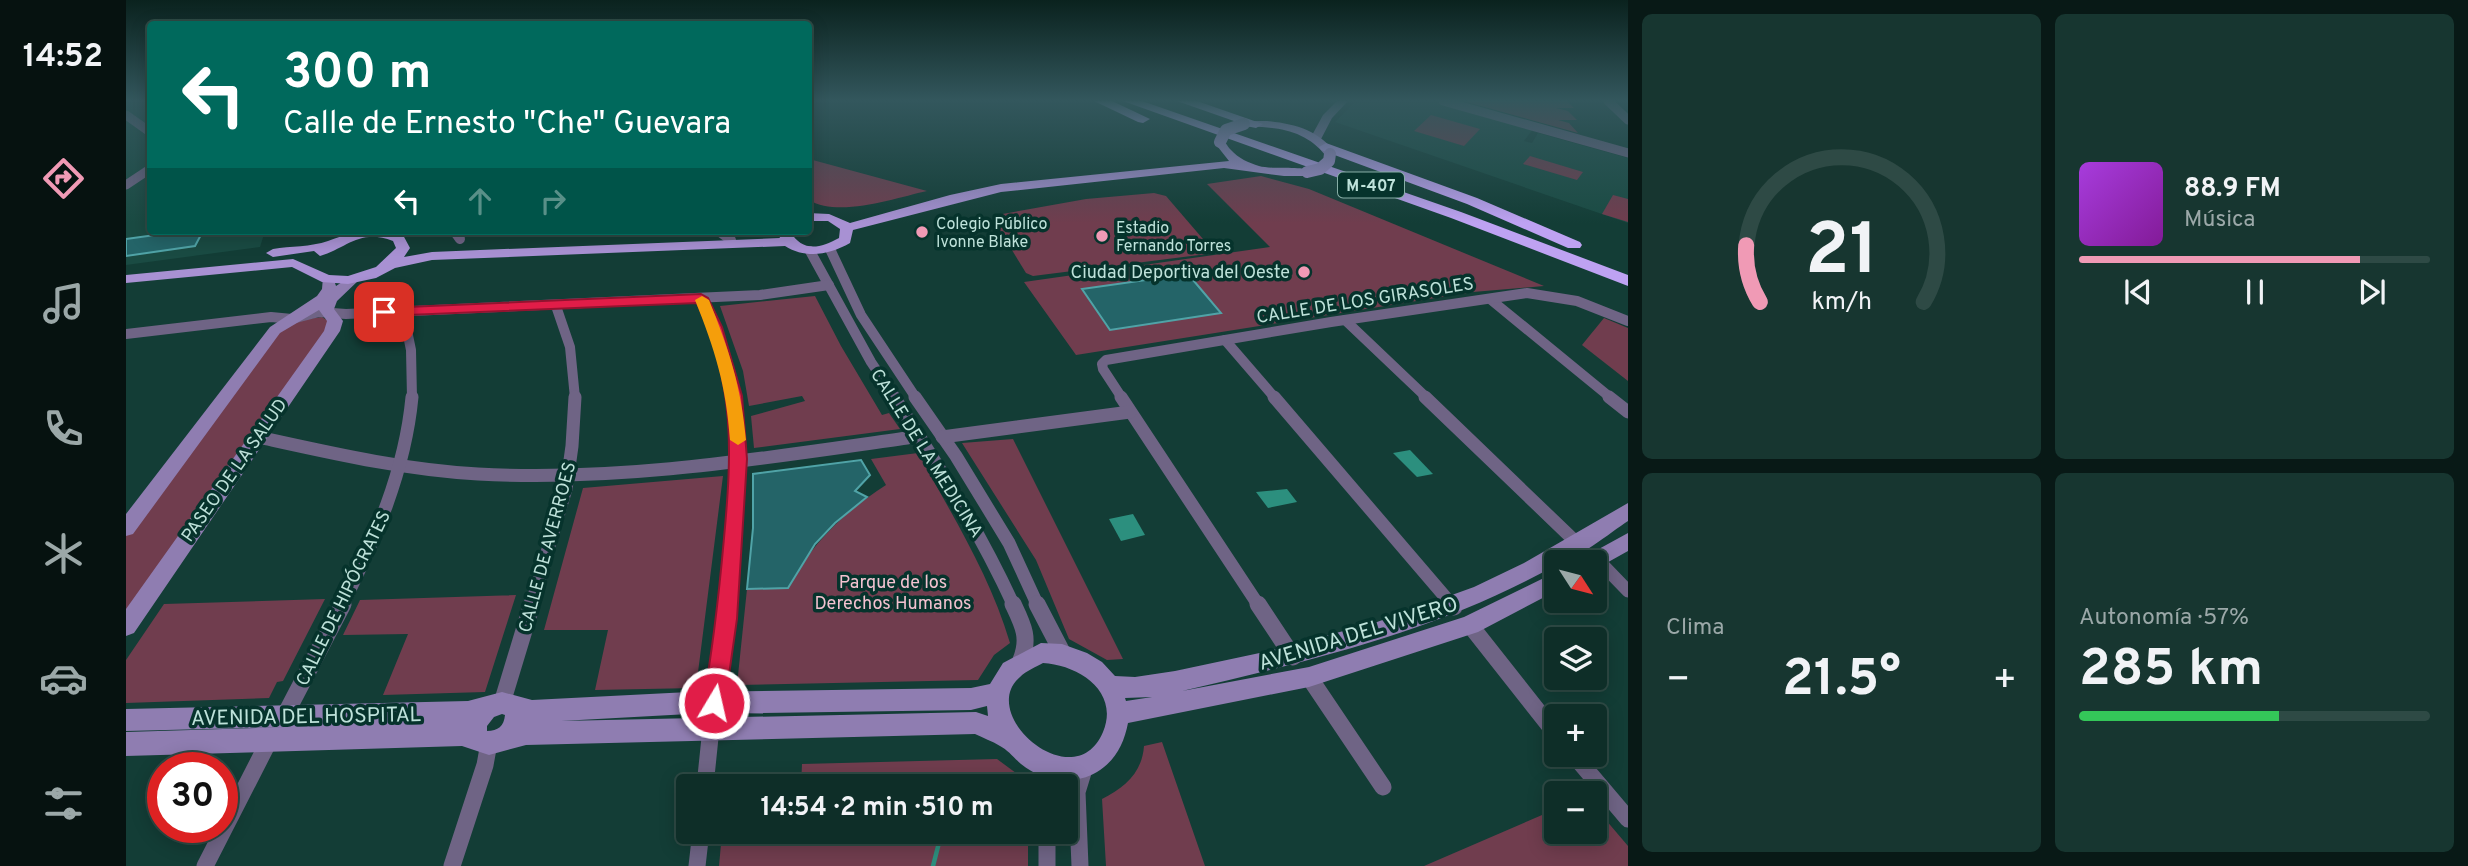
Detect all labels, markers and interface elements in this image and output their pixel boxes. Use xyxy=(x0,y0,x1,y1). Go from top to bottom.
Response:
text: 14:52 xyxy=(23,38,103,78)
text: 300 m xyxy=(283,44,431,106)
icon: left xyxy=(168,49,259,140)
text: Calle de Ernesto "Che" Guevara xyxy=(283,105,731,145)
icon: directions xyxy=(39,154,88,203)
road number: M-407 xyxy=(1338,172,1404,197)
text: 88.9 FM xyxy=(2184,173,2281,206)
icon: left xyxy=(388,182,426,220)
icon: ahead xyxy=(461,182,499,220)
icon: right xyxy=(534,182,572,220)
text: Música xyxy=(2184,206,2255,235)
text: 21 xyxy=(1805,209,1878,301)
place label: Colegio Público Ivonne Blake xyxy=(936,215,1047,253)
place label: Estadio Fernando Torres xyxy=(1116,219,1231,257)
marker: Colegio Público Ivonne Blake xyxy=(914,224,930,240)
marker: Estadio Fernando Torres xyxy=(1094,228,1110,244)
place label: Ciudad Deportiva del Oeste xyxy=(1071,262,1290,285)
marker: Ciudad Deportiva del Oeste xyxy=(1296,264,1312,280)
street label: CALLE DE LOS GIRASOLES xyxy=(1255,273,1476,330)
icon: previous xyxy=(2119,273,2157,311)
icon: pause xyxy=(2236,273,2274,311)
icon: next xyxy=(2353,273,2391,311)
icon: music xyxy=(39,279,88,328)
pin xyxy=(354,282,414,342)
text: km/h xyxy=(1811,287,1872,319)
icon: arrive xyxy=(365,293,403,331)
street label: CALLE DE LA MEDICINA xyxy=(864,365,987,543)
street label: PASEO DE LA SALUD xyxy=(177,395,293,547)
icon: phone xyxy=(39,404,88,453)
street label: CALLE DE AVERROES xyxy=(515,460,582,635)
street label: CALLE DE HIPÓCRATES xyxy=(290,506,397,690)
icon: climate xyxy=(39,529,88,578)
north arrow xyxy=(1544,550,1606,612)
map controls xyxy=(1544,550,1607,844)
park label: Parque de los Derechos Humanos xyxy=(814,572,972,616)
street label: AVENIDA DEL VIVERO xyxy=(1255,591,1461,678)
text: Autonomía · 57% xyxy=(2079,604,2249,633)
text: Clima xyxy=(1666,614,1724,643)
button: layers xyxy=(1544,627,1607,690)
text: 285 km xyxy=(2079,638,2263,704)
text: 21.5° xyxy=(1782,648,1901,714)
icon: car xyxy=(39,654,88,703)
text: − xyxy=(1666,657,1691,706)
text: + xyxy=(1992,657,2017,706)
position arrow xyxy=(677,666,751,740)
street label: AVENIDA DEL HOSPITAL xyxy=(191,702,422,733)
button: + xyxy=(1544,704,1607,767)
speed limit sign: 30 xyxy=(147,752,238,843)
icon: filters xyxy=(39,779,88,828)
button: − xyxy=(1544,781,1607,844)
text: 14:54 · 2 min · 510 m xyxy=(760,792,994,825)

